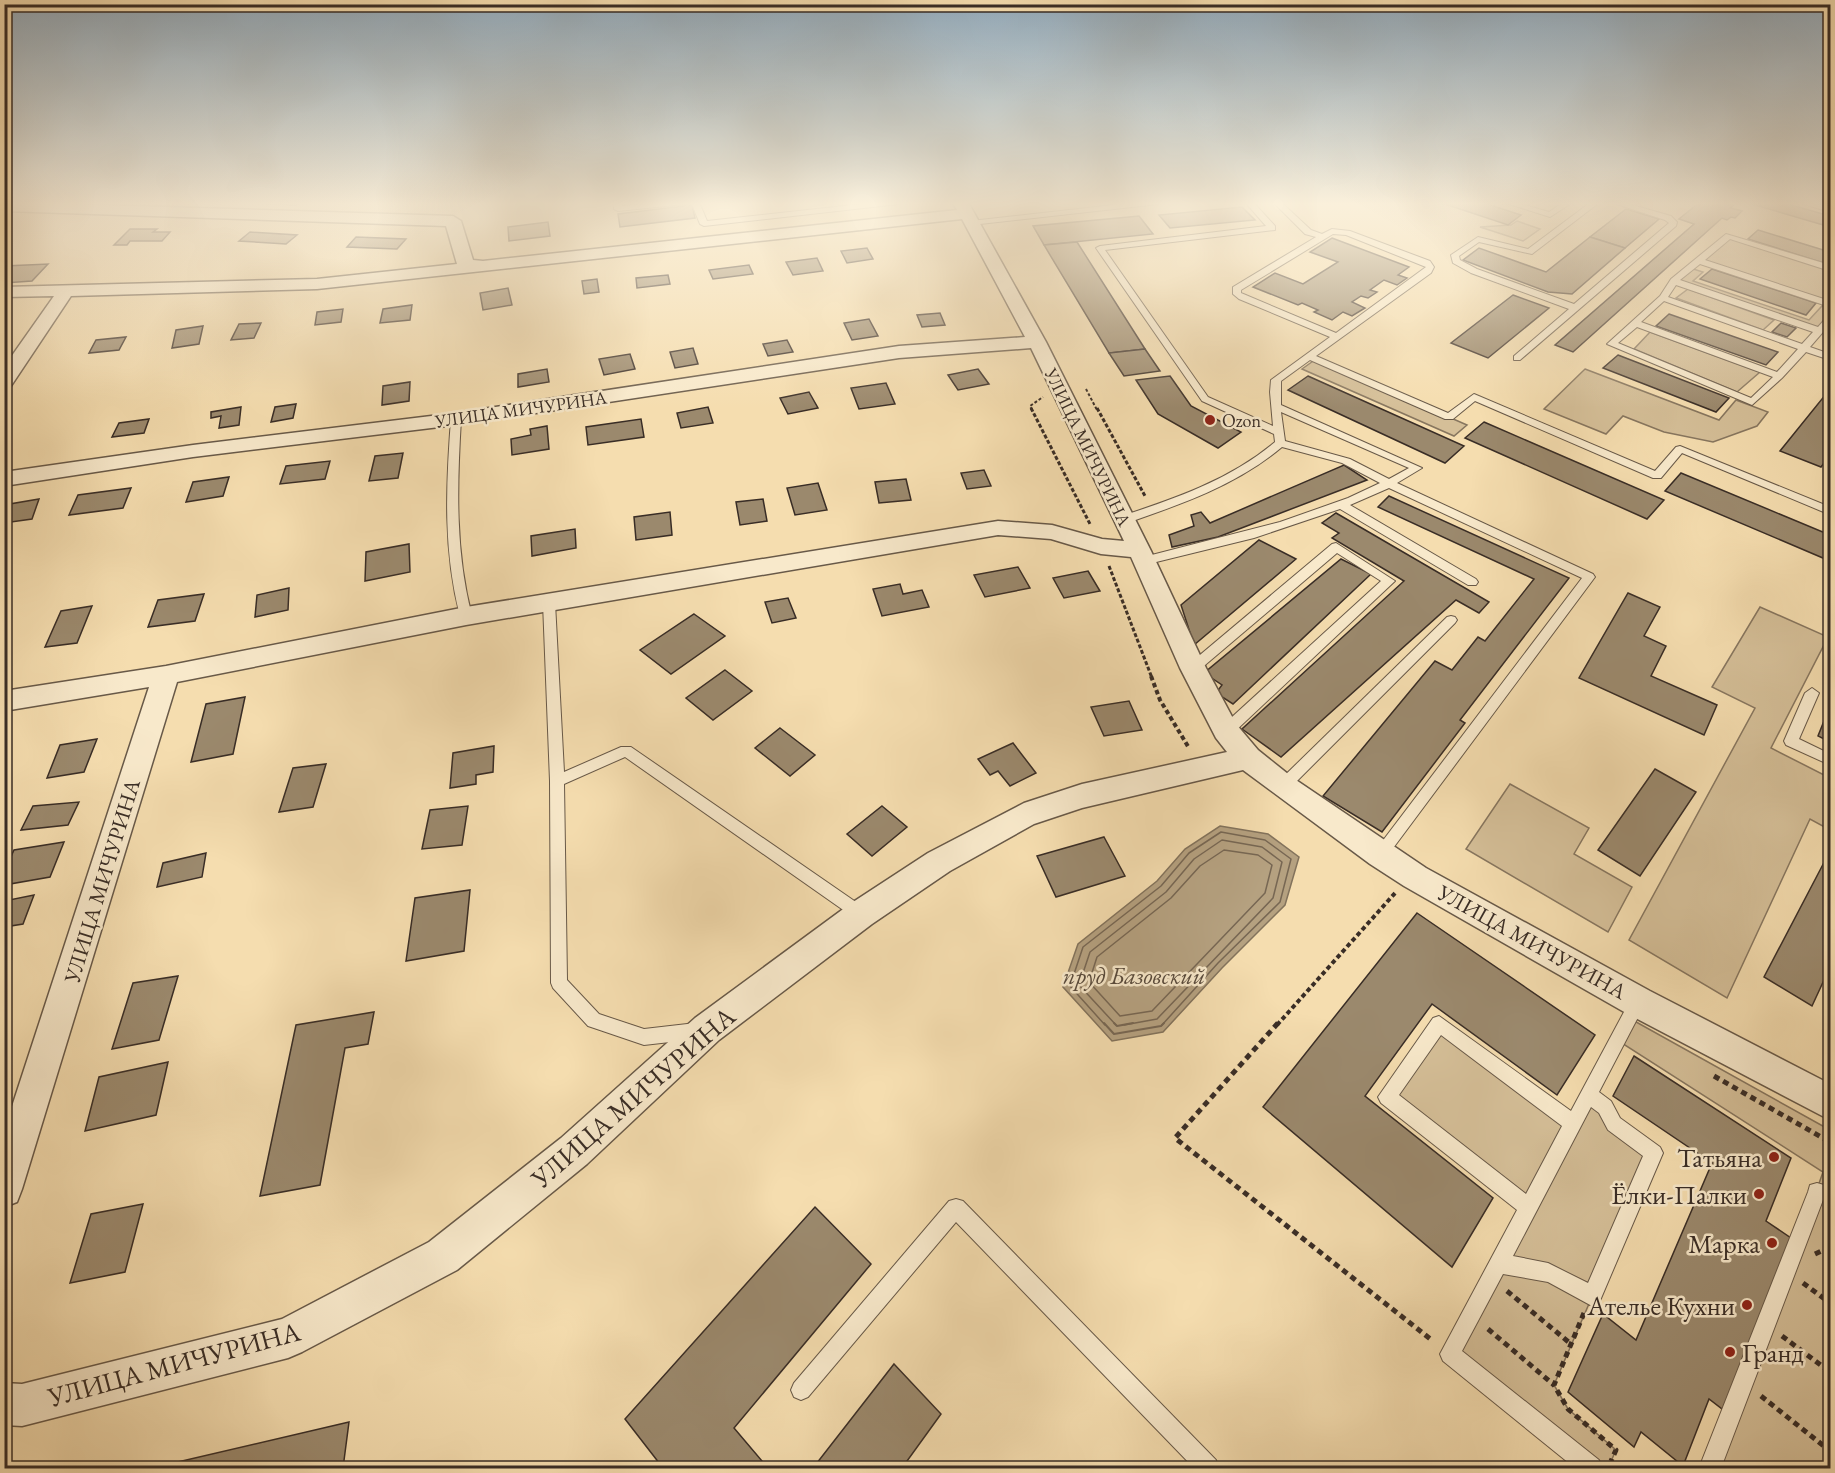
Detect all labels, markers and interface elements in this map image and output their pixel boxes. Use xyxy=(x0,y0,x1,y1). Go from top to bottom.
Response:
street label: УЛИЦА МИЧУРИНА xyxy=(1039,363,1137,530)
street label: УЛИЦА МИЧУРИНА xyxy=(433,385,609,433)
place label: Ozon xyxy=(1222,409,1261,432)
marker: Ozon xyxy=(1203,413,1217,427)
street label: УЛИЦА МИЧУРИНА xyxy=(57,775,147,987)
street label: УЛИЦА МИЧУРИНА xyxy=(1431,877,1632,1006)
water label: пруд Базовский xyxy=(1063,960,1205,991)
street label: УЛИЦА МИЧУРИНА xyxy=(523,998,743,1196)
place label: Татьяна xyxy=(1677,1140,1762,1175)
marker: Татьяна xyxy=(1767,1150,1781,1164)
place label: Ёлки-Палки xyxy=(1611,1177,1747,1212)
marker: Ёлки-Палки xyxy=(1752,1187,1766,1201)
place label: Марка xyxy=(1688,1226,1760,1261)
marker: Марка xyxy=(1765,1236,1779,1250)
place label: Ателье Кухни xyxy=(1586,1288,1735,1323)
marker: Ателье Кухни xyxy=(1740,1298,1754,1312)
street label: УЛИЦА МИЧУРИНА xyxy=(43,1313,304,1415)
place label: Гранд xyxy=(1742,1335,1804,1370)
marker: Гранд xyxy=(1723,1345,1737,1359)

